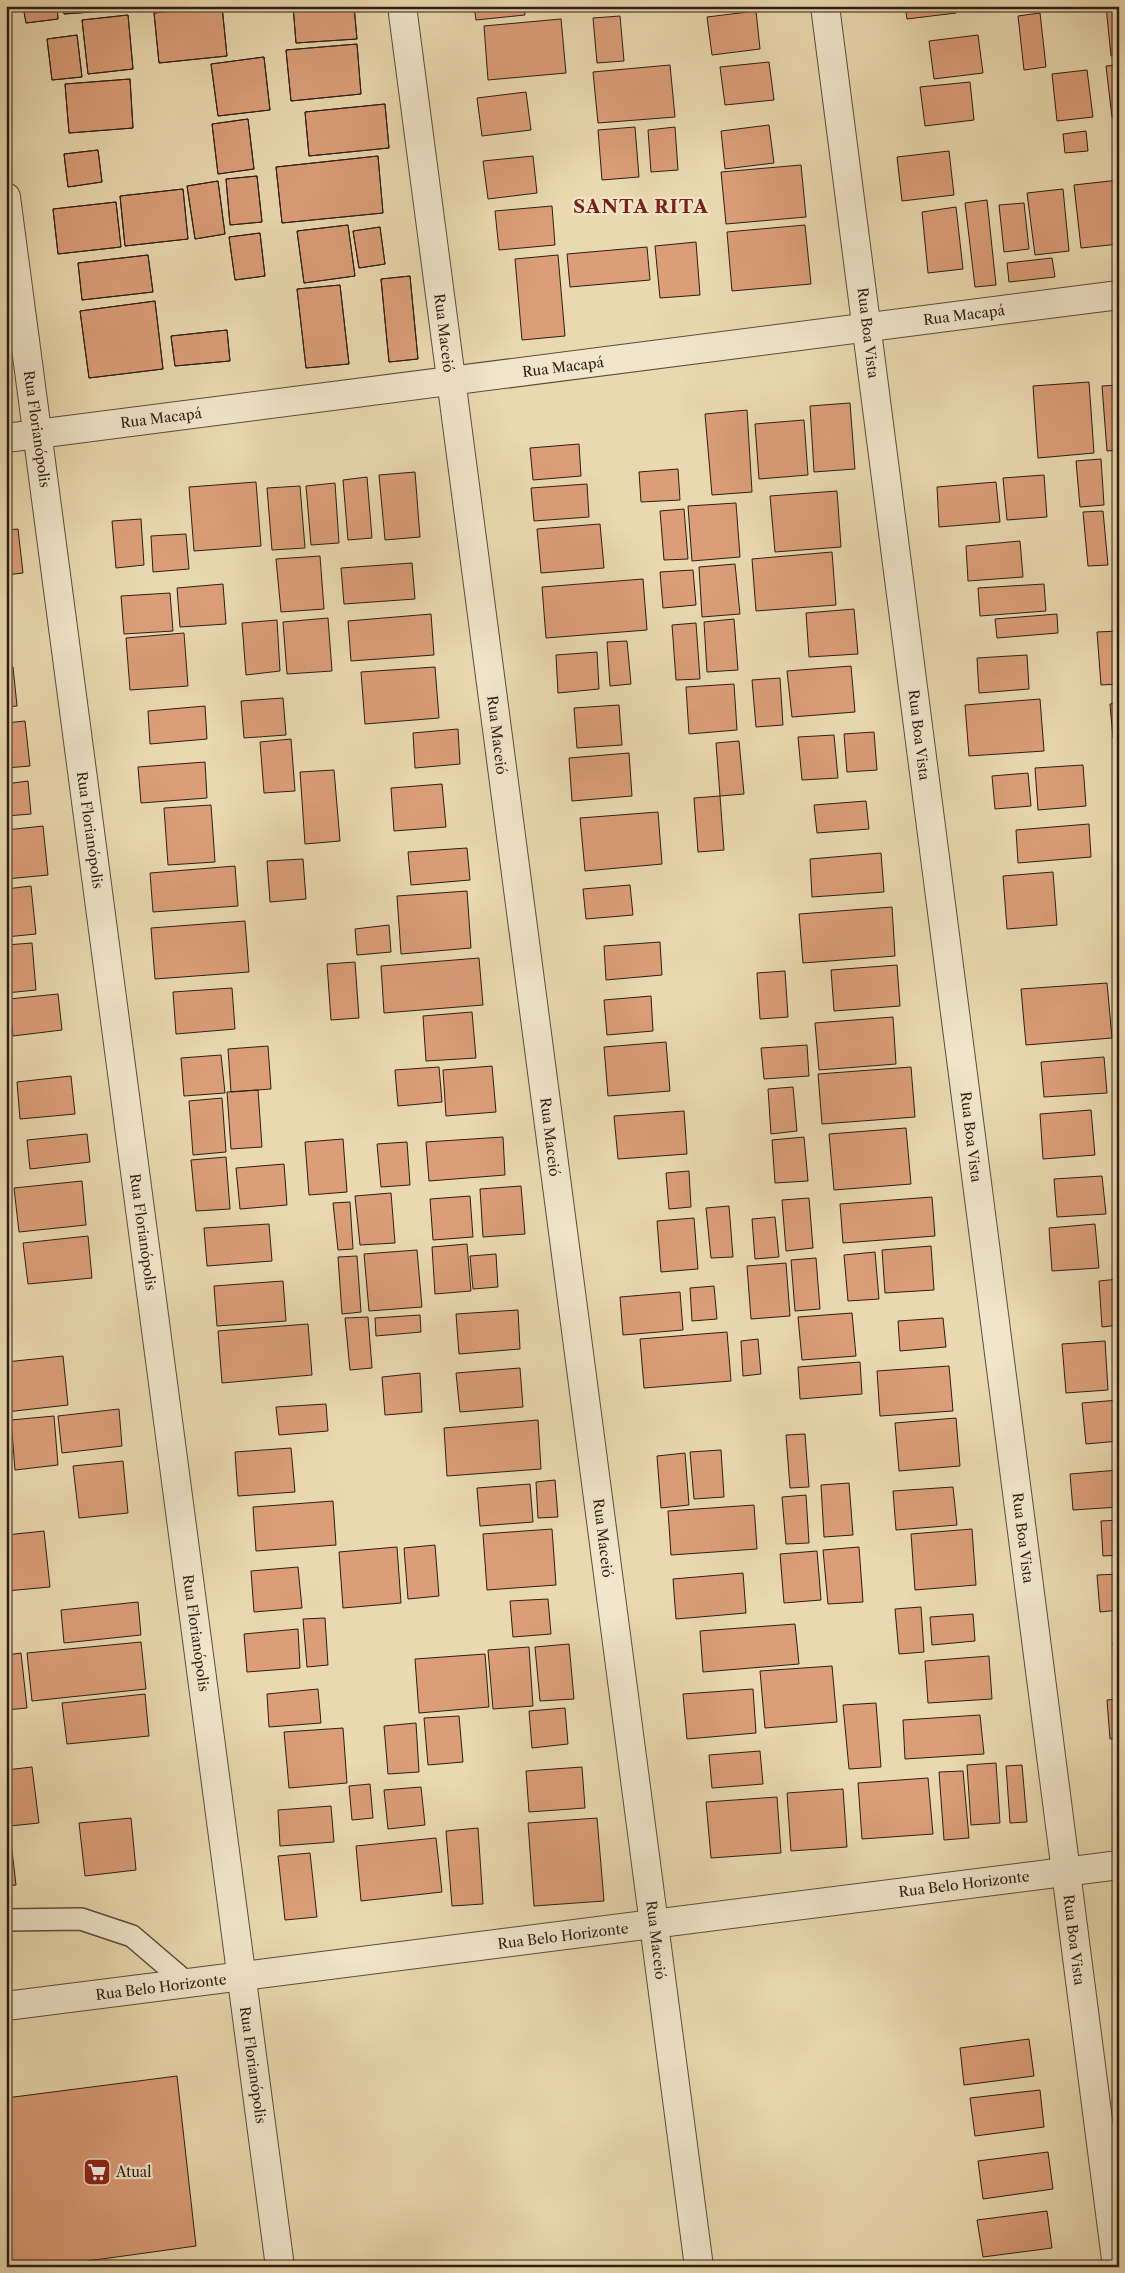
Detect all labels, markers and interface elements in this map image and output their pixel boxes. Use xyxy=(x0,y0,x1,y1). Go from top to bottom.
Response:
district label: SANTA RITA xyxy=(573,195,709,218)
street label: Rua Boa Vista xyxy=(854,287,883,380)
street label: Rua Maceió xyxy=(430,293,458,373)
street label: Rua Macapá xyxy=(922,301,1006,329)
street label: Rua Macapá xyxy=(521,353,605,381)
street label: Rua Florianópolis xyxy=(20,369,54,489)
street label: Rua Macapá xyxy=(119,404,203,432)
street label: Rua Boa Vista xyxy=(905,689,934,782)
street label: Rua Maceió xyxy=(483,695,511,775)
street label: Rua Florianópolis xyxy=(73,770,107,890)
street label: Rua Boa Vista xyxy=(957,1091,986,1184)
street label: Rua Maceió xyxy=(536,1097,564,1177)
street label: Rua Florianópolis xyxy=(126,1172,160,1292)
street label: Rua Boa Vista xyxy=(1009,1492,1038,1585)
street label: Rua Maceió xyxy=(589,1498,617,1578)
street label: Rua Florianópolis xyxy=(179,1573,213,1693)
street label: Rua Belo Horizonte xyxy=(898,1867,1031,1901)
street label: Rua Boa Vista xyxy=(1060,1894,1089,1987)
street label: Rua Maceió xyxy=(642,1900,670,1980)
street label: Rua Belo Horizonte xyxy=(497,1919,630,1953)
street label: Rua Belo Horizonte xyxy=(95,1970,228,2004)
street label: Rua Florianópolis xyxy=(236,2005,270,2125)
supermarket icon: Atual xyxy=(82,2157,112,2187)
place label: Atual xyxy=(115,2163,151,2181)

